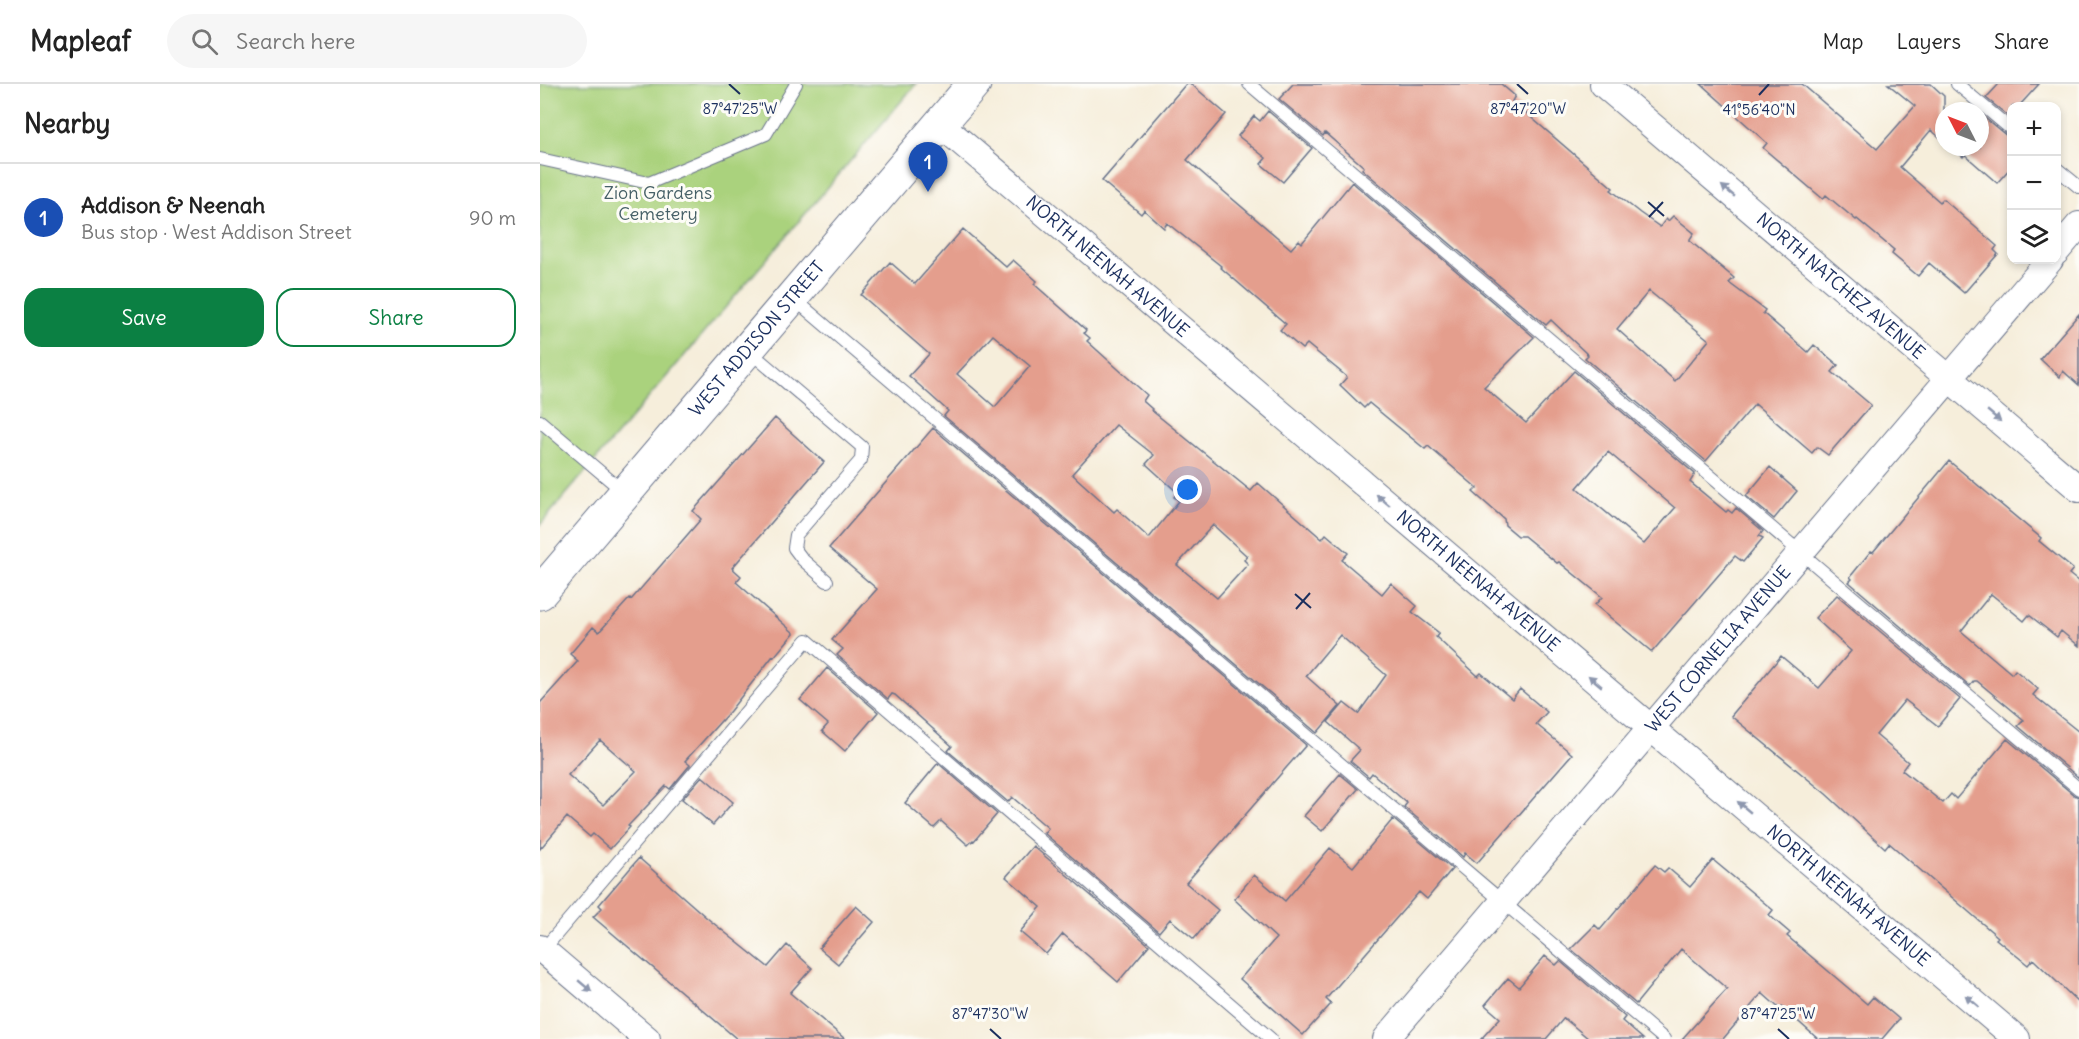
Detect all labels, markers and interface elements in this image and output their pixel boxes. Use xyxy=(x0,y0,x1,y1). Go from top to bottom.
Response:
search box xyxy=(167,14,587,68)
text: Mapleaf xyxy=(30,23,131,59)
icon: search xyxy=(188,25,221,58)
text: Search here xyxy=(236,27,355,55)
text: Map xyxy=(1823,28,1863,55)
text: Layers xyxy=(1896,28,1961,55)
text: Share xyxy=(1994,28,2049,55)
text: 87°47'25"W xyxy=(702,99,778,118)
text: 87°47'20"W xyxy=(1490,99,1566,118)
text: 41°56'40"N xyxy=(1722,100,1796,119)
north arrow xyxy=(1935,102,1989,156)
map controls xyxy=(2007,102,2061,264)
button: + xyxy=(2007,102,2061,156)
text: Nearby xyxy=(24,107,110,140)
pin: 1 xyxy=(908,142,948,192)
button: − xyxy=(2007,156,2061,210)
park label: Zion Gardens Cemetery xyxy=(604,181,712,225)
one-way arrow xyxy=(1721,185,1736,198)
street label: NORTH NEENAH AVENUE xyxy=(1022,190,1194,342)
text: Addison & Neenah xyxy=(81,191,265,219)
text: 1 xyxy=(40,205,47,230)
text: 90 m xyxy=(469,205,516,230)
street label: NORTH NATCHEZ AVENUE xyxy=(1752,208,1930,364)
button: layers xyxy=(2007,210,2061,264)
text: Bus stop · West Addison Street xyxy=(81,219,352,244)
street label: WEST ADDISON STREET xyxy=(684,256,829,421)
button: Save xyxy=(24,288,264,347)
button: Share xyxy=(276,288,516,347)
one-way arrow xyxy=(1986,409,2001,422)
your location xyxy=(1173,475,1202,504)
one-way arrow xyxy=(1376,494,1391,507)
street label: NORTH NEENAH AVENUE xyxy=(1392,505,1565,657)
street label: WEST CORNELIA AVENUE xyxy=(1640,561,1795,737)
one-way arrow xyxy=(1587,674,1603,687)
one-way arrow xyxy=(1737,801,1752,814)
street label: NORTH NEENAH AVENUE xyxy=(1762,820,1935,971)
one-way arrow xyxy=(577,979,593,992)
one-way arrow xyxy=(1965,995,1980,1008)
text: 87°47'30"W xyxy=(952,1004,1029,1023)
text: 87°47'25"W xyxy=(1740,1004,1816,1023)

